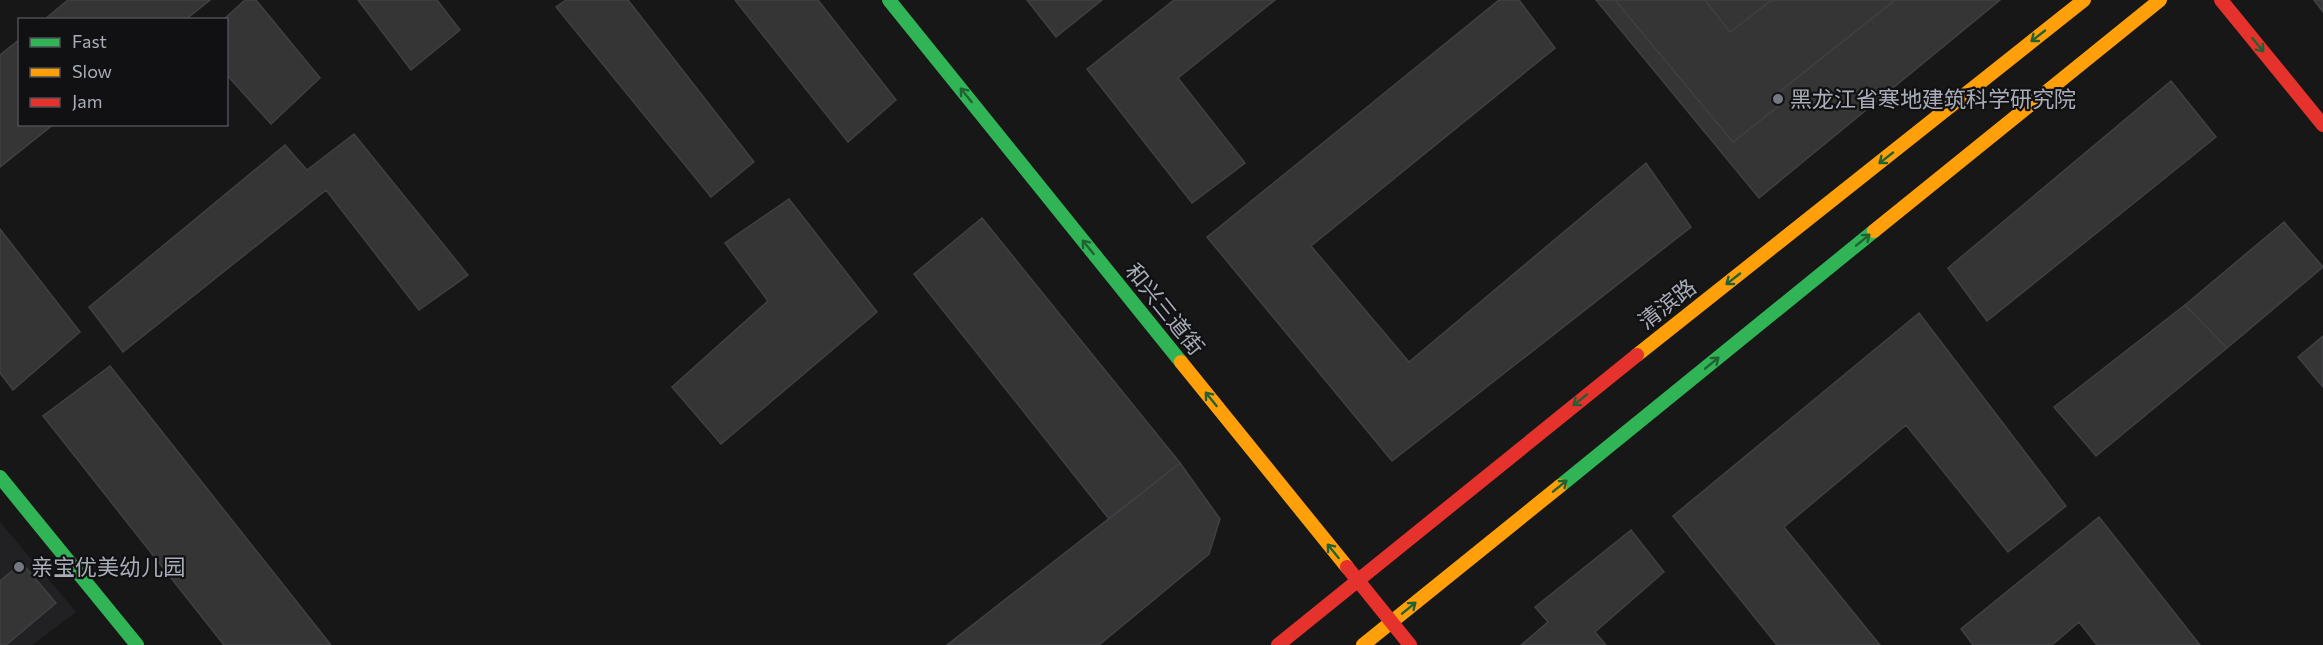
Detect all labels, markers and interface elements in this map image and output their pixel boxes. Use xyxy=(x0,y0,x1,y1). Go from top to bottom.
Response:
legend xyxy=(18,18,228,126)
text: Fast xyxy=(72,30,107,52)
one-way arrow xyxy=(2030,30,2046,43)
one-way arrow xyxy=(2251,37,2265,52)
text: Slow xyxy=(72,60,112,82)
place label: 黑龙江省寒地建筑科学研究院 xyxy=(1790,85,2076,112)
one-way arrow xyxy=(959,88,972,104)
text: Jam xyxy=(72,90,102,112)
marker: 黑龙江省寒地建筑科学研究院 xyxy=(1771,92,1785,106)
one-way arrow xyxy=(1878,151,1894,164)
one-way arrow xyxy=(1855,234,1871,247)
one-way arrow xyxy=(1082,239,1095,255)
street label: 和兴三道街 xyxy=(1120,257,1210,360)
one-way arrow xyxy=(1725,272,1741,285)
street label: 清滨路 xyxy=(1632,273,1701,335)
one-way arrow xyxy=(1703,357,1719,370)
one-way arrow xyxy=(1204,391,1217,407)
one-way arrow xyxy=(1572,394,1588,407)
one-way arrow xyxy=(1552,479,1568,492)
one-way arrow xyxy=(1327,543,1340,559)
place label: 亲宝优美幼儿园 xyxy=(31,553,185,580)
marker: 亲宝优美幼儿园 xyxy=(12,560,26,574)
one-way arrow xyxy=(1400,602,1416,615)

